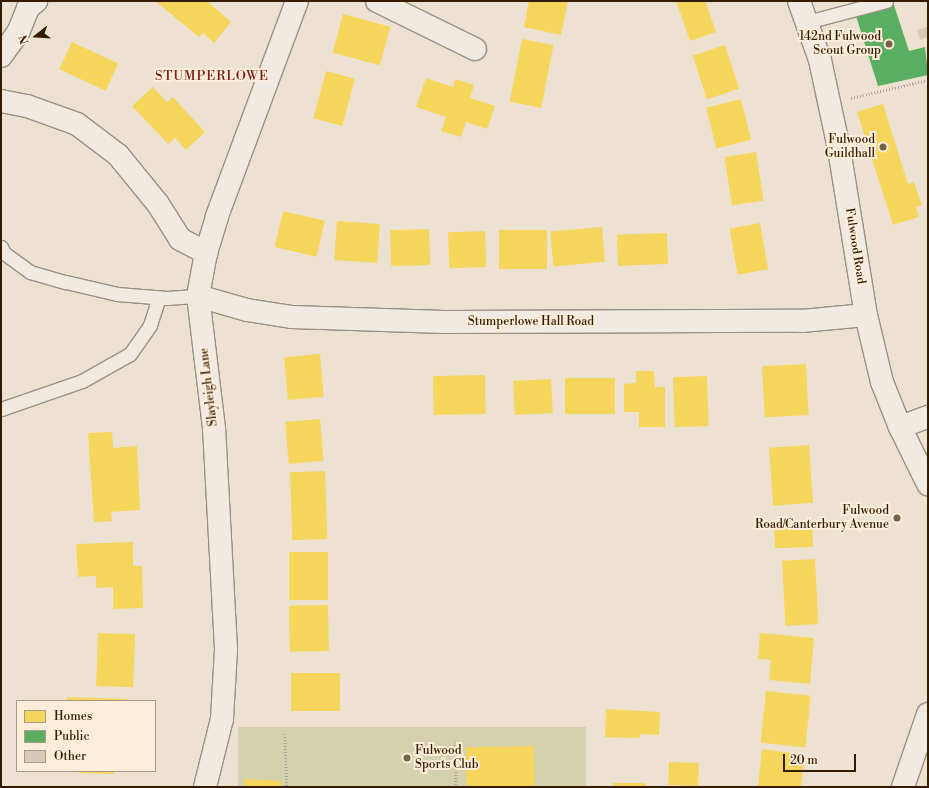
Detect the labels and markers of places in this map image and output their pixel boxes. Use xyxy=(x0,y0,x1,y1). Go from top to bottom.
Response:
place label: 142nd Fulwood Scout Group xyxy=(799,30,881,58)
marker: 142nd Fulwood Scout Group xyxy=(884,39,894,49)
place label: Fulwood Guildhall xyxy=(825,133,875,161)
marker: Fulwood Guildhall xyxy=(878,142,888,152)
place label: Fulwood Road/Canterbury Avenue xyxy=(755,504,889,532)
marker: Fulwood Road/Canterbury Avenue xyxy=(892,513,902,523)
place label: Fulwood Sports Club xyxy=(415,744,479,772)
marker: Fulwood Sports Club xyxy=(402,753,412,763)

